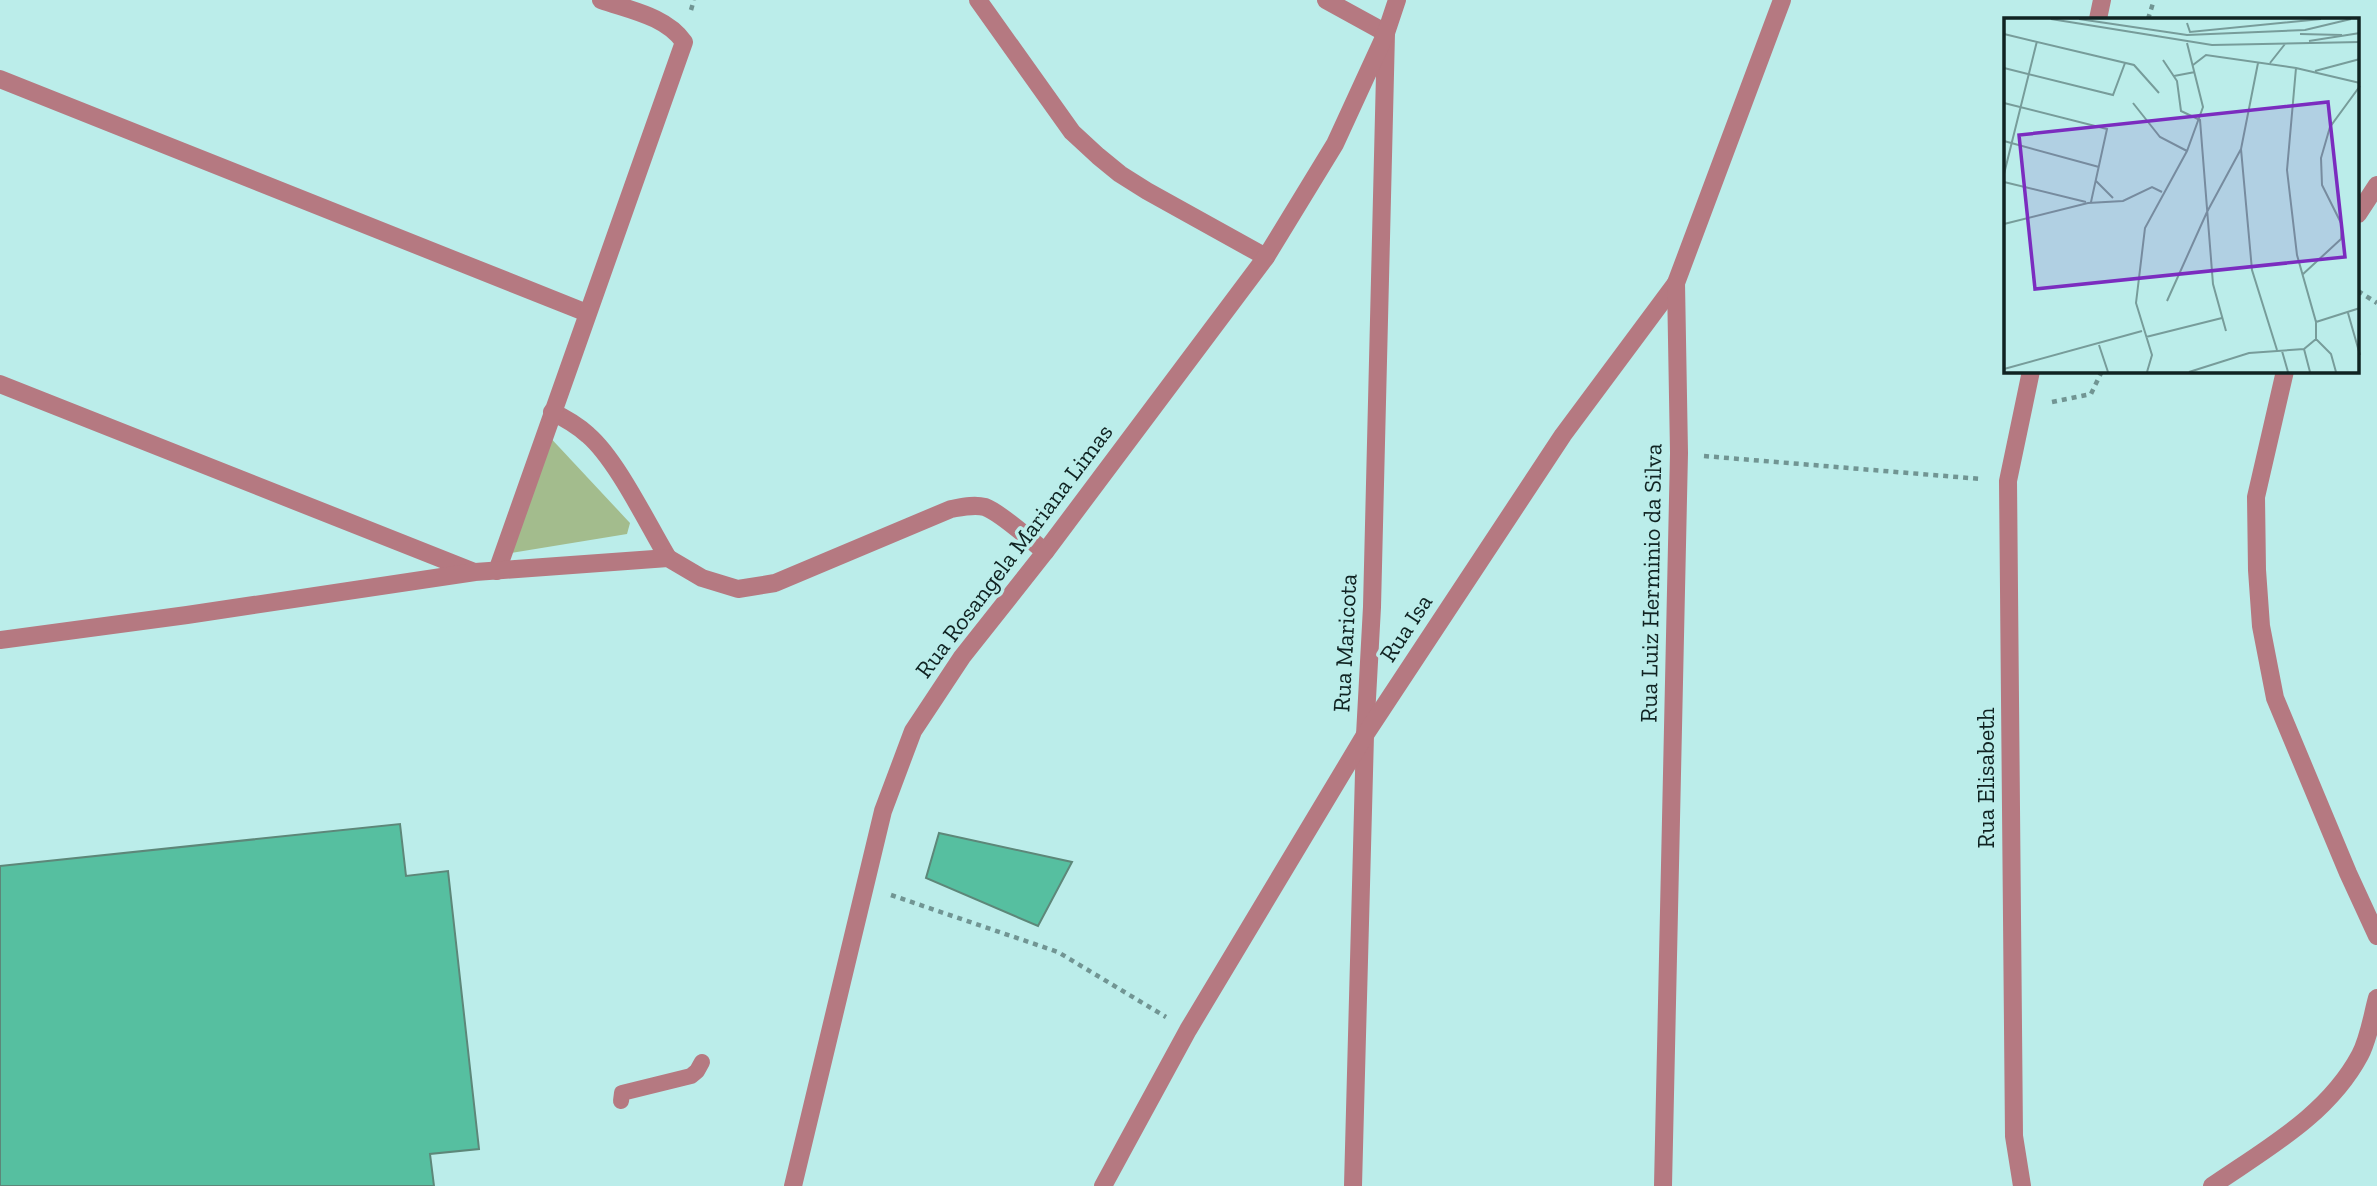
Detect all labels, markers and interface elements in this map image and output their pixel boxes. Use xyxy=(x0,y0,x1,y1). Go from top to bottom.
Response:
inset map xyxy=(2004,18,2360,373)
street label: Rua Rosangela Mariana Limas xyxy=(909,418,1119,683)
street label: Rua Luiz Herminio da Silva xyxy=(1634,443,1667,723)
street label: Rua Maricota xyxy=(1326,573,1363,713)
street label: Rua Isa xyxy=(1373,588,1438,667)
street label: Rua Elisabeth xyxy=(1971,707,2000,849)

